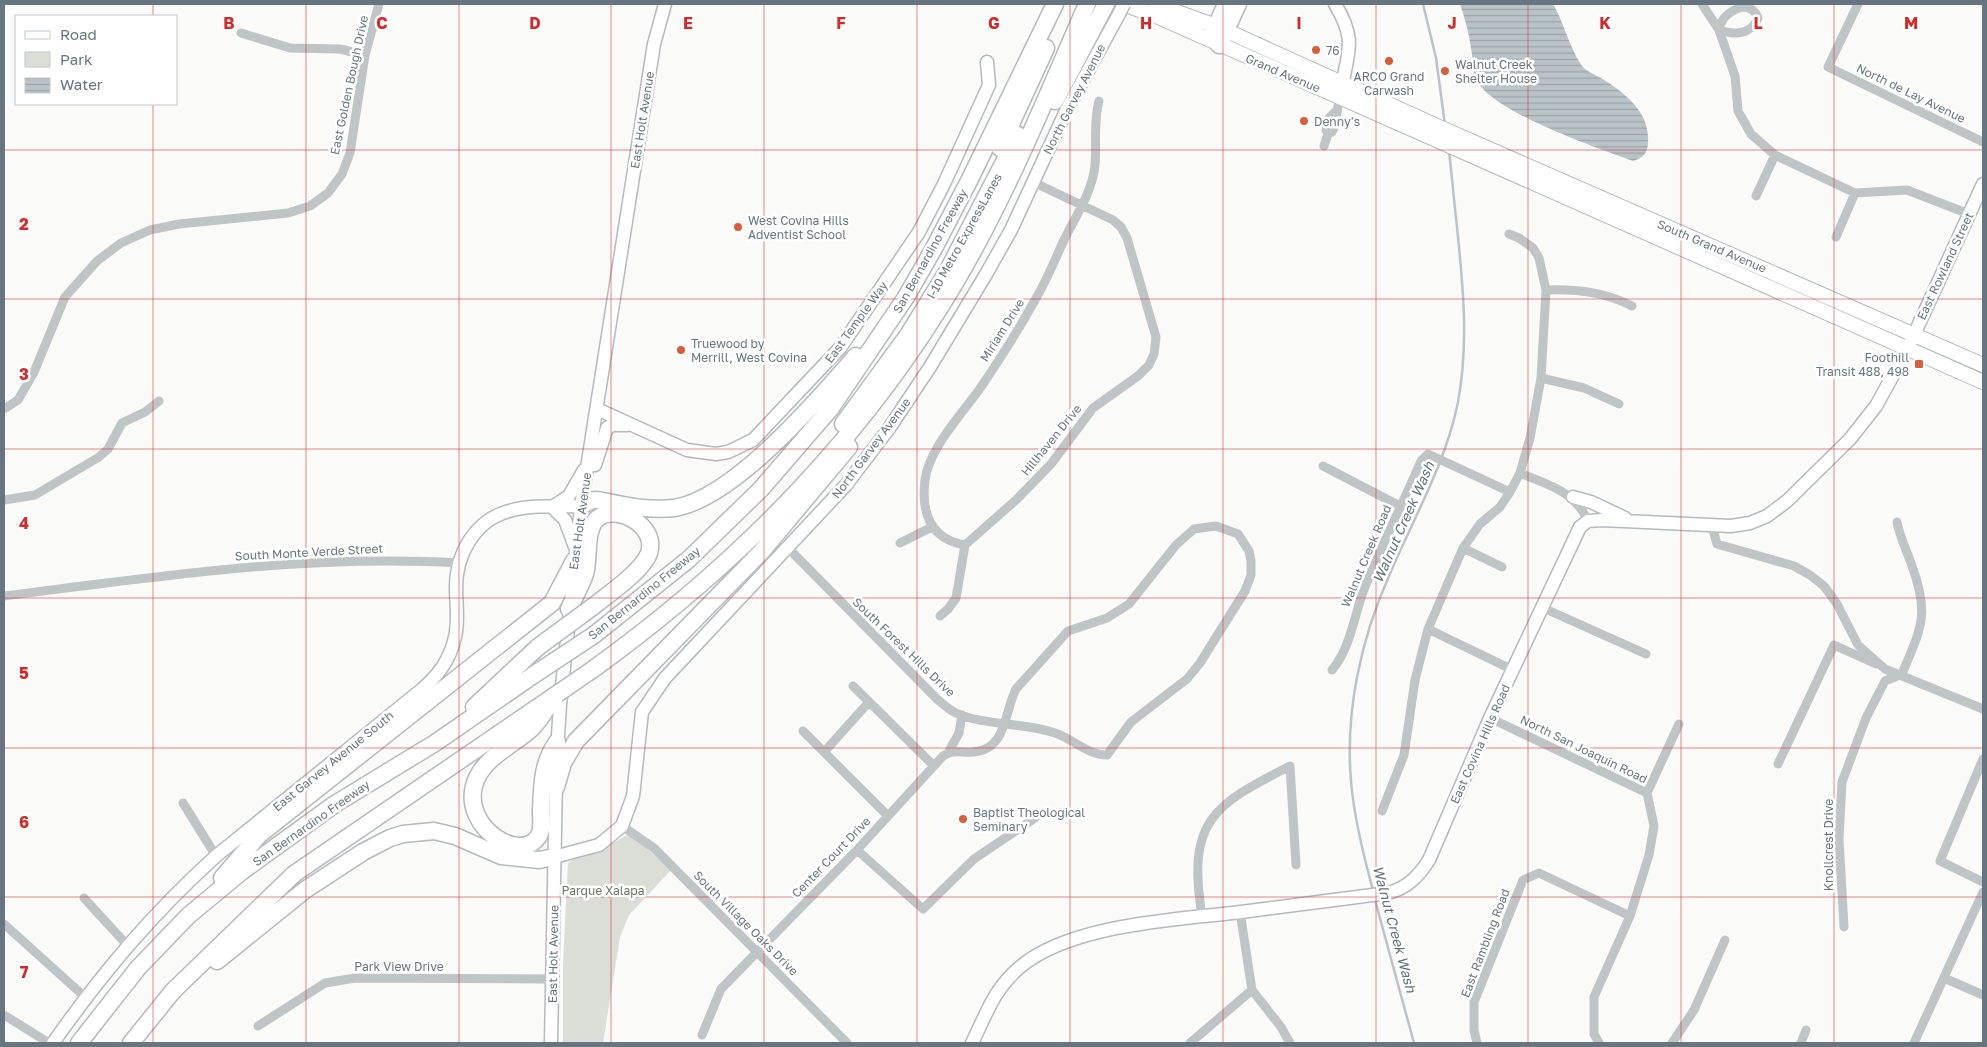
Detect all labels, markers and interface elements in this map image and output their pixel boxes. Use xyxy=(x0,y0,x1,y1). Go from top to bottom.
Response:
text: B xyxy=(223,13,235,33)
text: C xyxy=(376,13,388,33)
text: D xyxy=(529,13,541,33)
text: E xyxy=(683,13,693,33)
text: F xyxy=(836,13,846,33)
text: G xyxy=(988,13,1000,33)
text: H xyxy=(1140,13,1152,33)
text: I xyxy=(1296,13,1302,33)
text: J xyxy=(1447,13,1457,33)
text: K xyxy=(1599,13,1611,33)
text: L xyxy=(1753,13,1763,33)
text: M xyxy=(1904,13,1918,33)
street label: East Golden Bough Drive xyxy=(327,14,371,156)
legend xyxy=(15,15,178,105)
text: Road xyxy=(60,25,97,43)
street label: North Garvey Avenue xyxy=(1040,41,1108,157)
place label: 76 xyxy=(1326,43,1340,58)
marker: 76 xyxy=(1310,44,1322,56)
text: Park xyxy=(60,50,93,68)
street label: Grand Avenue xyxy=(1243,50,1323,96)
marker: ARCO Grand Carwash xyxy=(1383,55,1395,67)
place label: Walnut Creek Shelter House xyxy=(1455,57,1537,86)
street label: North de Lay Avenue xyxy=(1854,60,1968,126)
marker: Walnut Creek Shelter House xyxy=(1439,65,1451,77)
place label: ARCO Grand Carwash xyxy=(1354,69,1424,98)
street label: East Holt Avenue xyxy=(627,70,657,170)
text: Water xyxy=(60,75,103,93)
place label: Denny's xyxy=(1314,114,1360,129)
marker: Denny's xyxy=(1298,115,1310,127)
street label: I-10 Metro ExpressLanes xyxy=(923,171,1005,301)
street label: San Bernardino Freeway xyxy=(890,186,971,316)
street label: East Rowland Street xyxy=(1914,210,1977,322)
place label: West Covina Hills Adventist School xyxy=(748,213,849,242)
text: 2 xyxy=(19,214,29,234)
street label: South Grand Avenue xyxy=(1655,216,1769,276)
marker: West Covina Hills Adventist School xyxy=(732,221,744,233)
street label: East Temple Way xyxy=(821,278,891,366)
street label: Miriam Drive xyxy=(977,296,1027,364)
place label: Truewood by Merrill, West Covina xyxy=(691,336,807,365)
marker: Truewood by Merrill, West Covina xyxy=(675,344,687,356)
place label: Foothill Transit 488, 498 xyxy=(1816,350,1909,379)
marker: Foothill Transit 488, 498 xyxy=(1913,358,1925,370)
text: 3 xyxy=(19,364,29,384)
street label: North Garvey Avenue xyxy=(828,395,914,501)
street label: Hillhaven Drive xyxy=(1018,401,1084,479)
water label: Walnut Creek Wash xyxy=(1369,458,1438,585)
street label: East Holt Avenue xyxy=(566,471,594,571)
street label: Walnut Creek Road xyxy=(1338,502,1394,610)
text: 4 xyxy=(19,513,29,533)
street label: South Monte Verde Street xyxy=(234,541,384,563)
street label: San Bernardino Freeway xyxy=(585,543,703,643)
street label: South Forest Hills Drive xyxy=(850,594,958,700)
text: 5 xyxy=(19,663,29,683)
street label: East Covina Hills Road xyxy=(1447,682,1513,806)
street label: East Garvey Avenue South xyxy=(270,708,396,814)
street label: North San Joaquin Road xyxy=(1518,712,1650,786)
street label: San Bernardino Freeway xyxy=(249,777,373,869)
street label: Knollcrest Drive xyxy=(1821,799,1836,891)
place label: Baptist Theological Seminary xyxy=(973,805,1085,834)
text: 6 xyxy=(19,812,29,832)
street label: Center Court Drive xyxy=(788,813,874,901)
marker: Baptist Theological Seminary xyxy=(957,813,969,825)
water label: Walnut Creek Wash xyxy=(1370,864,1420,996)
street label: South Village Oaks Drive xyxy=(691,868,802,979)
park label: Parque Xalapa xyxy=(561,883,645,898)
street label: East Rambling Road xyxy=(1457,887,1513,999)
street label: East Holt Avenue xyxy=(545,905,561,1003)
street label: Park View Drive xyxy=(354,959,444,974)
text: 7 xyxy=(20,962,29,982)

